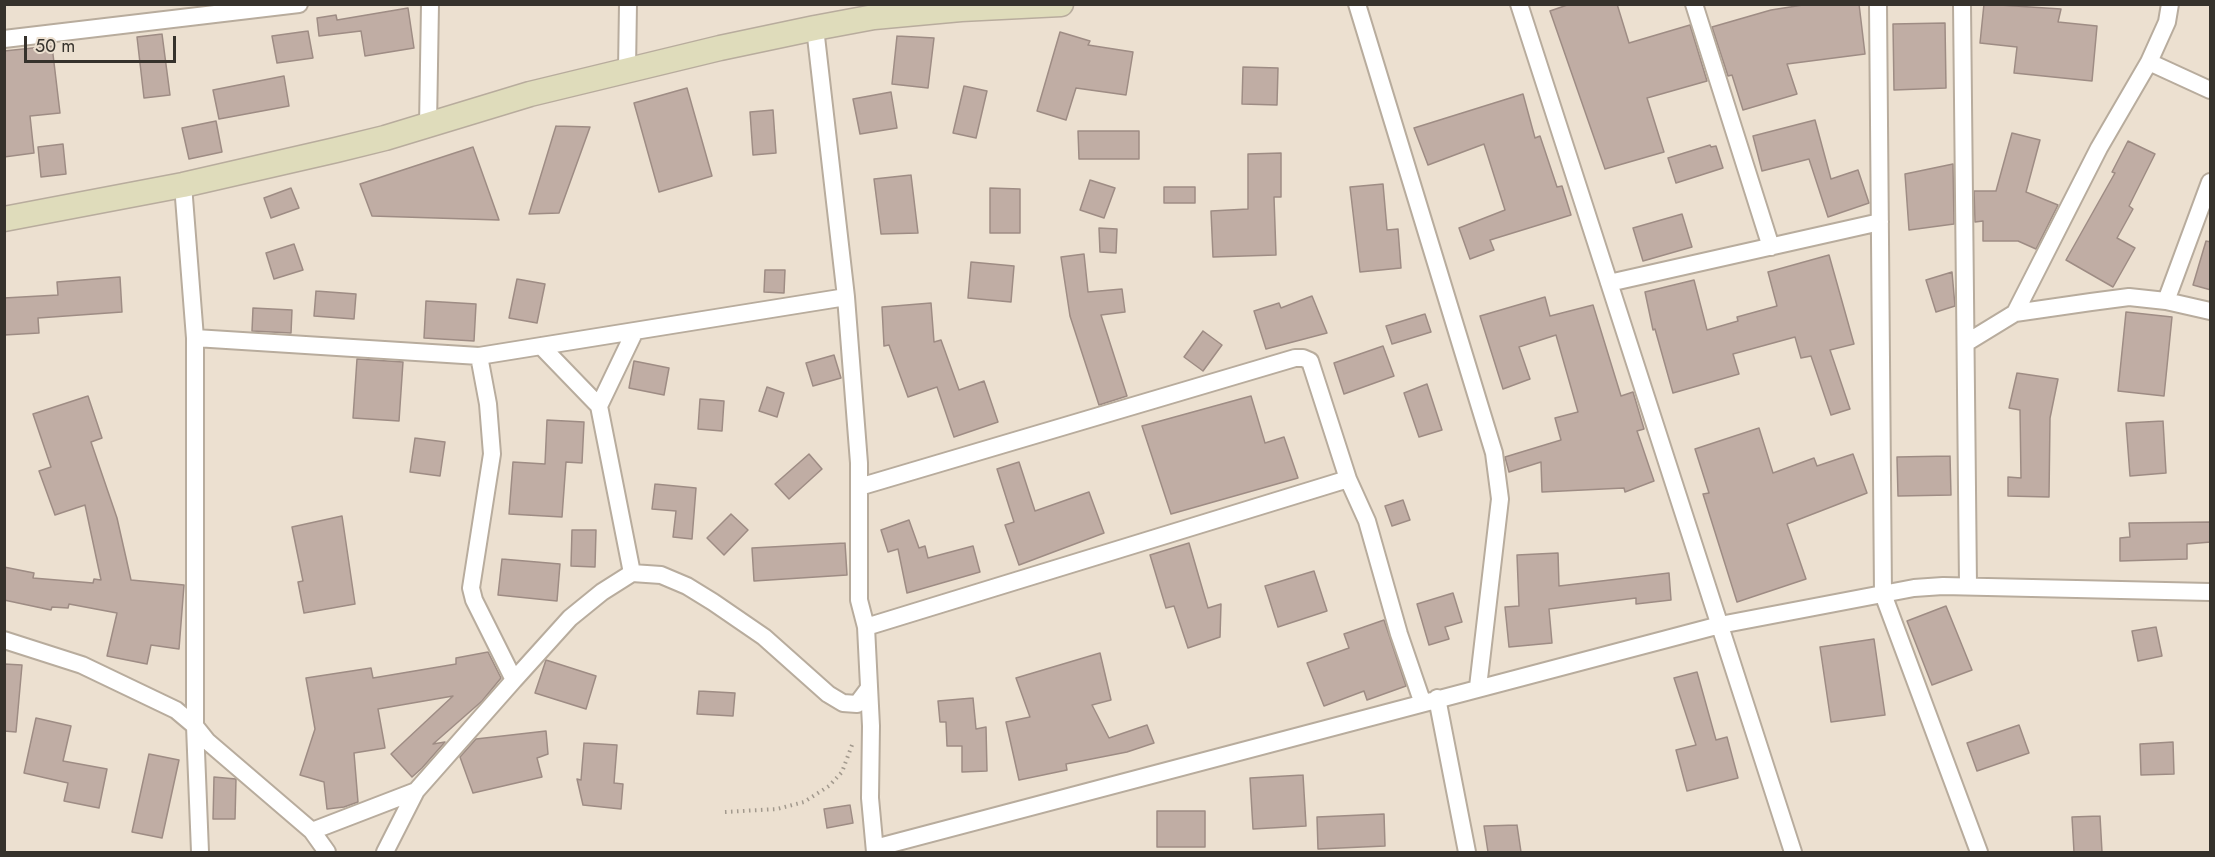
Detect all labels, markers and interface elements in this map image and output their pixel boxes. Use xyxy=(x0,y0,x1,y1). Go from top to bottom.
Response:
scale bar xyxy=(27,24,178,62)
text: 50 m xyxy=(35,33,75,59)

